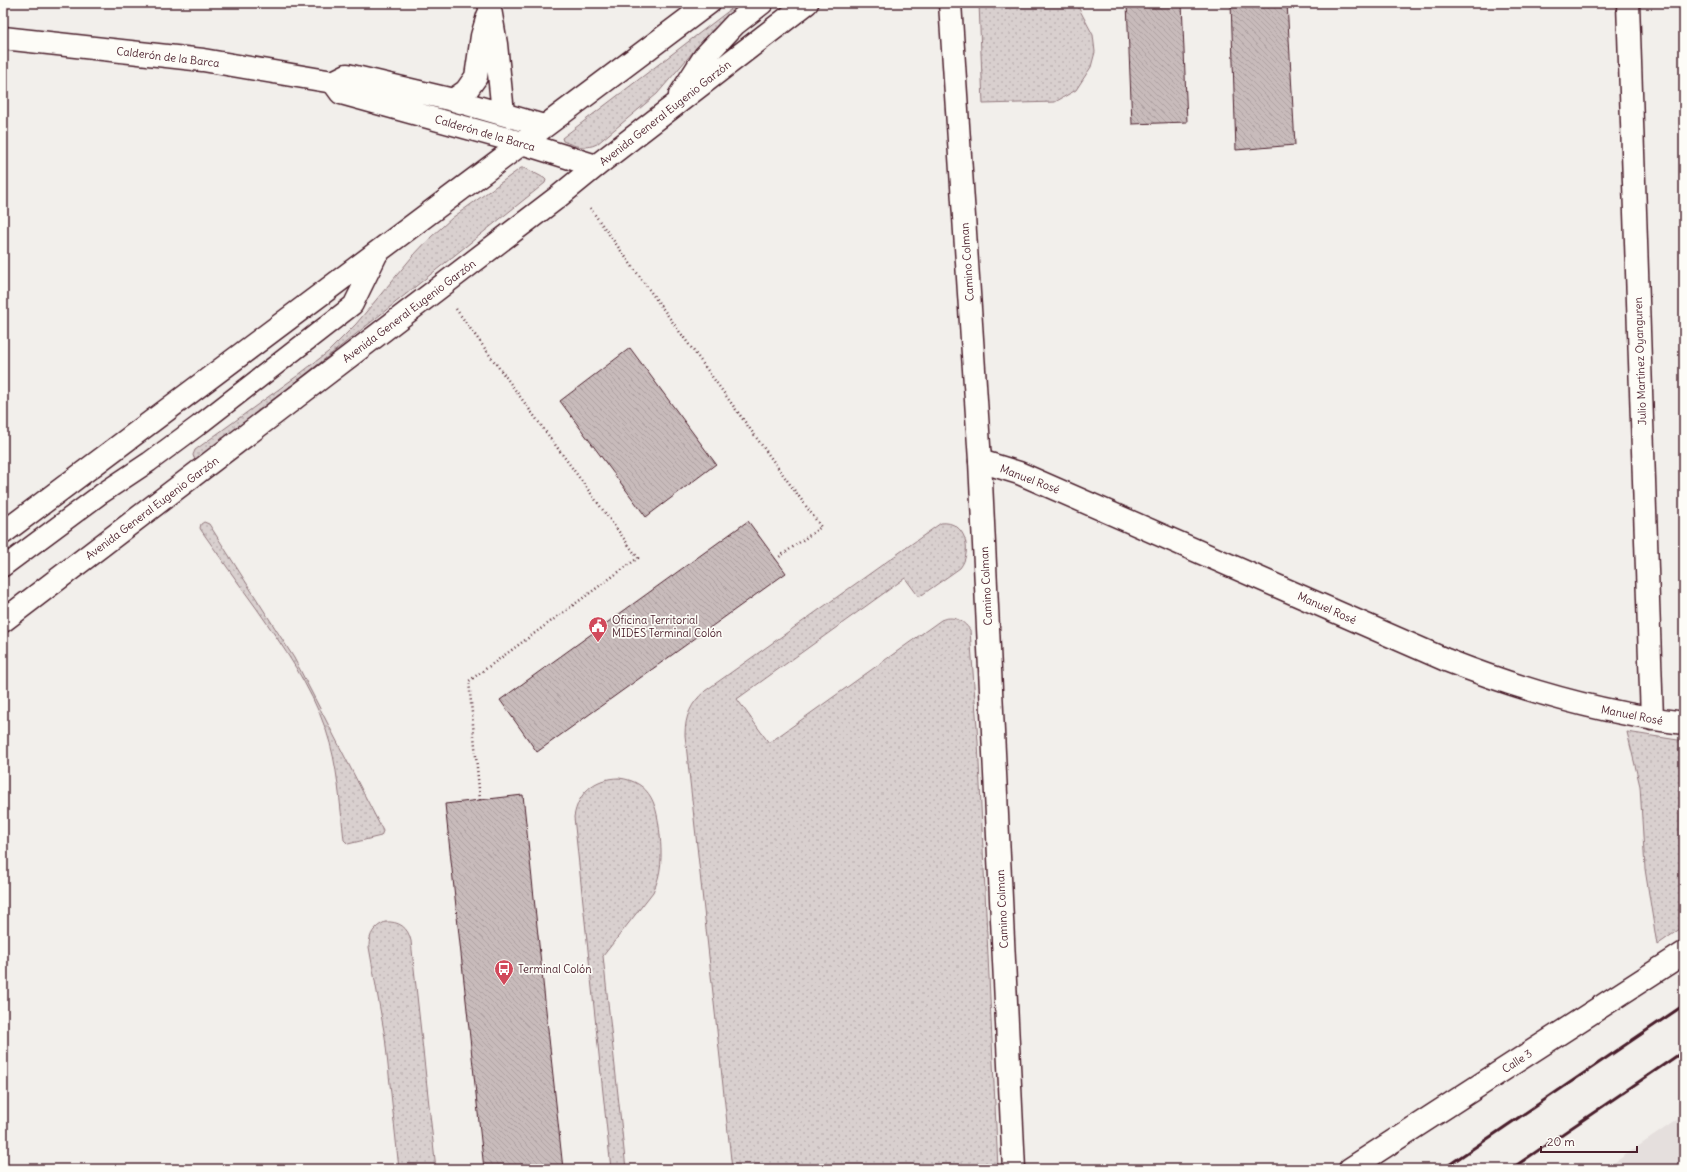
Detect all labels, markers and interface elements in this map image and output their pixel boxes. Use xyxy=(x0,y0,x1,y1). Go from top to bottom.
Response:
street label: Calderón de la Barca xyxy=(116,44,220,70)
street label: Avenida General Eugenio Garzón xyxy=(596,57,734,169)
street label: Calderón de la Barca xyxy=(433,112,537,154)
street label: Camino Colman xyxy=(957,222,977,302)
street label: Avenida General Eugenio Garzón xyxy=(340,256,478,366)
street label: Julio Martínez Oyanguren xyxy=(1631,297,1649,425)
street label: Avenida General Eugenio Garzón xyxy=(83,453,221,563)
street label: Manuel Rosé xyxy=(998,461,1062,497)
street label: Camino Colman xyxy=(977,546,995,626)
street label: Manuel Rosé xyxy=(1295,589,1359,627)
place label: Oficina Territorial MIDES Terminal Colón xyxy=(612,613,722,640)
public building icon: Oficina Territorial MIDES Terminal Colón xyxy=(587,615,609,643)
street label: Manuel Rosé xyxy=(1600,702,1664,728)
street label: Camino Colman xyxy=(993,869,1011,949)
bus stop icon: Terminal Colón xyxy=(493,958,515,986)
place label: Terminal Colón xyxy=(518,962,592,976)
street label: Calle 3 xyxy=(1499,1046,1535,1076)
scale bar xyxy=(1541,1128,1637,1154)
text: 20 m xyxy=(1547,1134,1575,1149)

